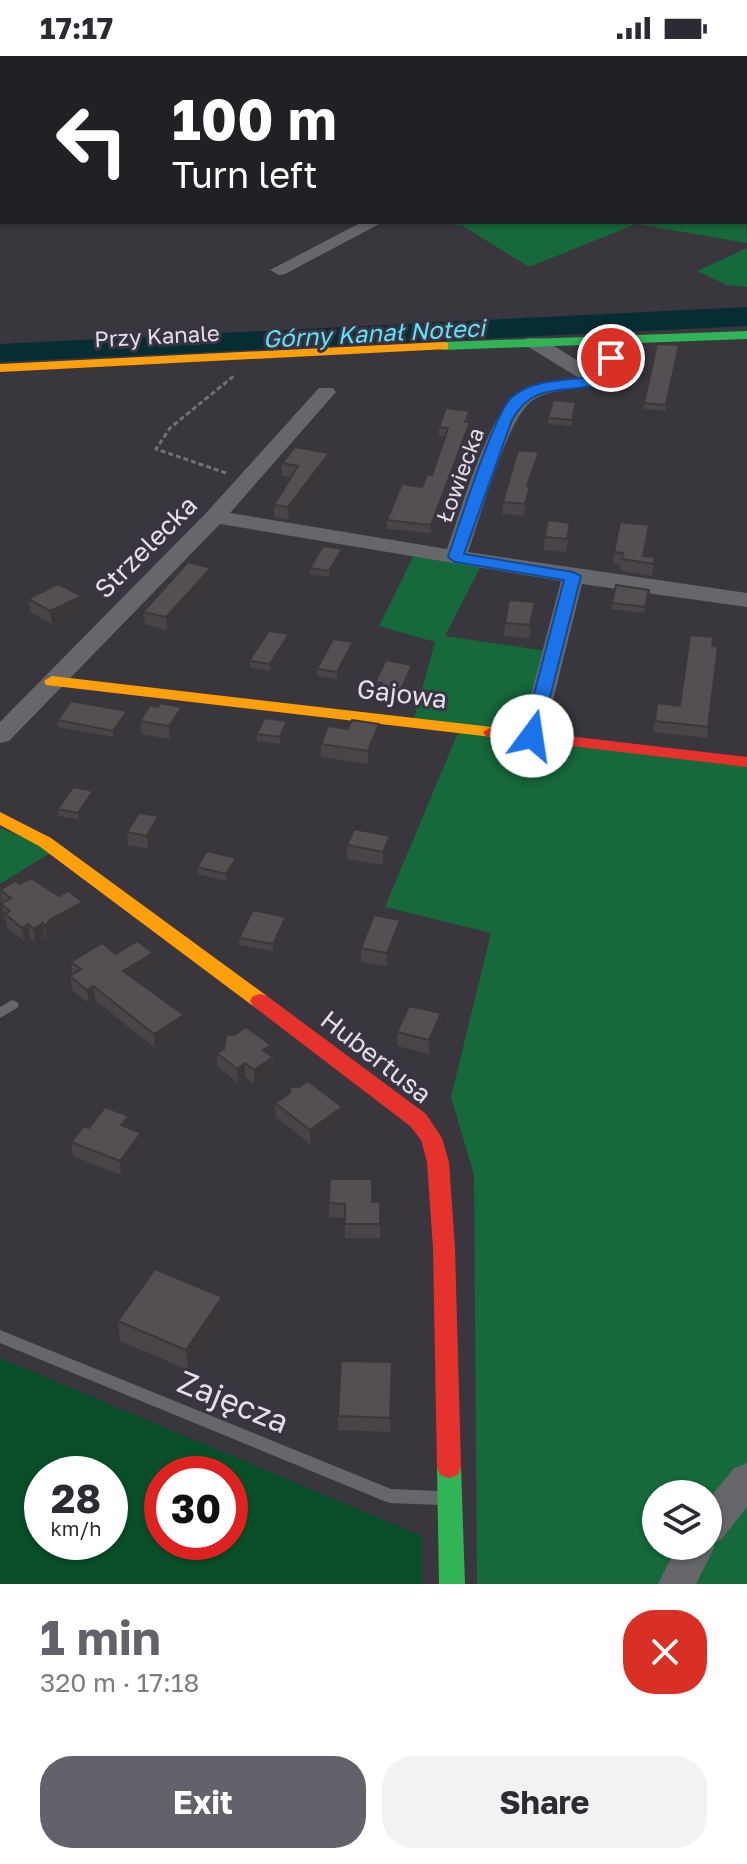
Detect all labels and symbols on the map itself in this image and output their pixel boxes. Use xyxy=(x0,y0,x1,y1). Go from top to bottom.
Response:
water label: Górny Kanał Noteci xyxy=(262,312,488,354)
street label: Przy Kanale xyxy=(94,319,220,352)
pin xyxy=(577,324,645,392)
street label: Łowiecka xyxy=(430,424,489,526)
street label: Strzelecka xyxy=(88,489,203,604)
street label: Gajowa xyxy=(355,673,449,714)
position arrow xyxy=(490,694,574,778)
street label: Hubertusa xyxy=(315,1004,438,1109)
street label: Zajęcza xyxy=(172,1362,294,1440)
speed limit sign: 30 xyxy=(144,1456,248,1560)

